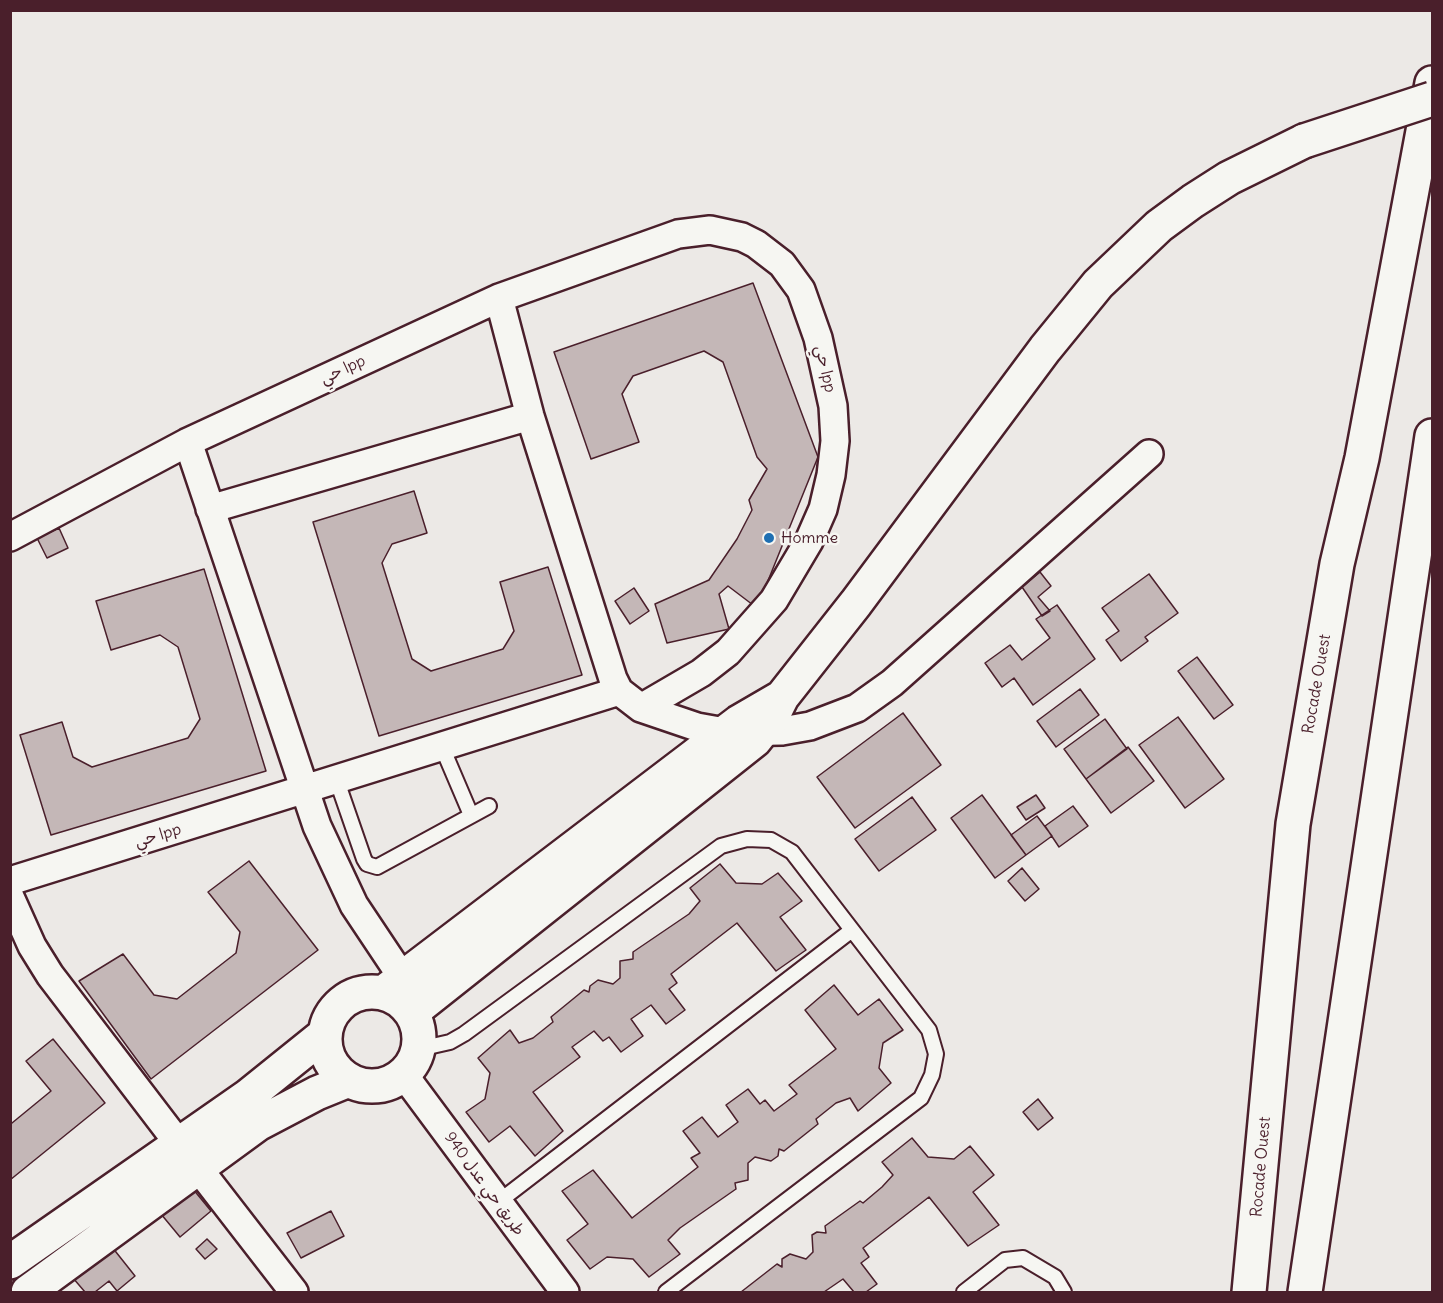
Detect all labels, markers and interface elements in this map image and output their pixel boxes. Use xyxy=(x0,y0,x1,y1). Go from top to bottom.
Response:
street label: حي lpp xyxy=(810,344,840,394)
street label: حي lpp xyxy=(317,351,369,389)
place label: Homme xyxy=(781,528,838,548)
marker: Homme xyxy=(762,531,776,545)
street label: Rocade Ouest xyxy=(1299,633,1335,735)
street label: حي lpp xyxy=(132,820,184,852)
street label: Rocade Ouest xyxy=(1247,1116,1275,1218)
street label: طريق حي عدل 940 xyxy=(440,1128,528,1240)

